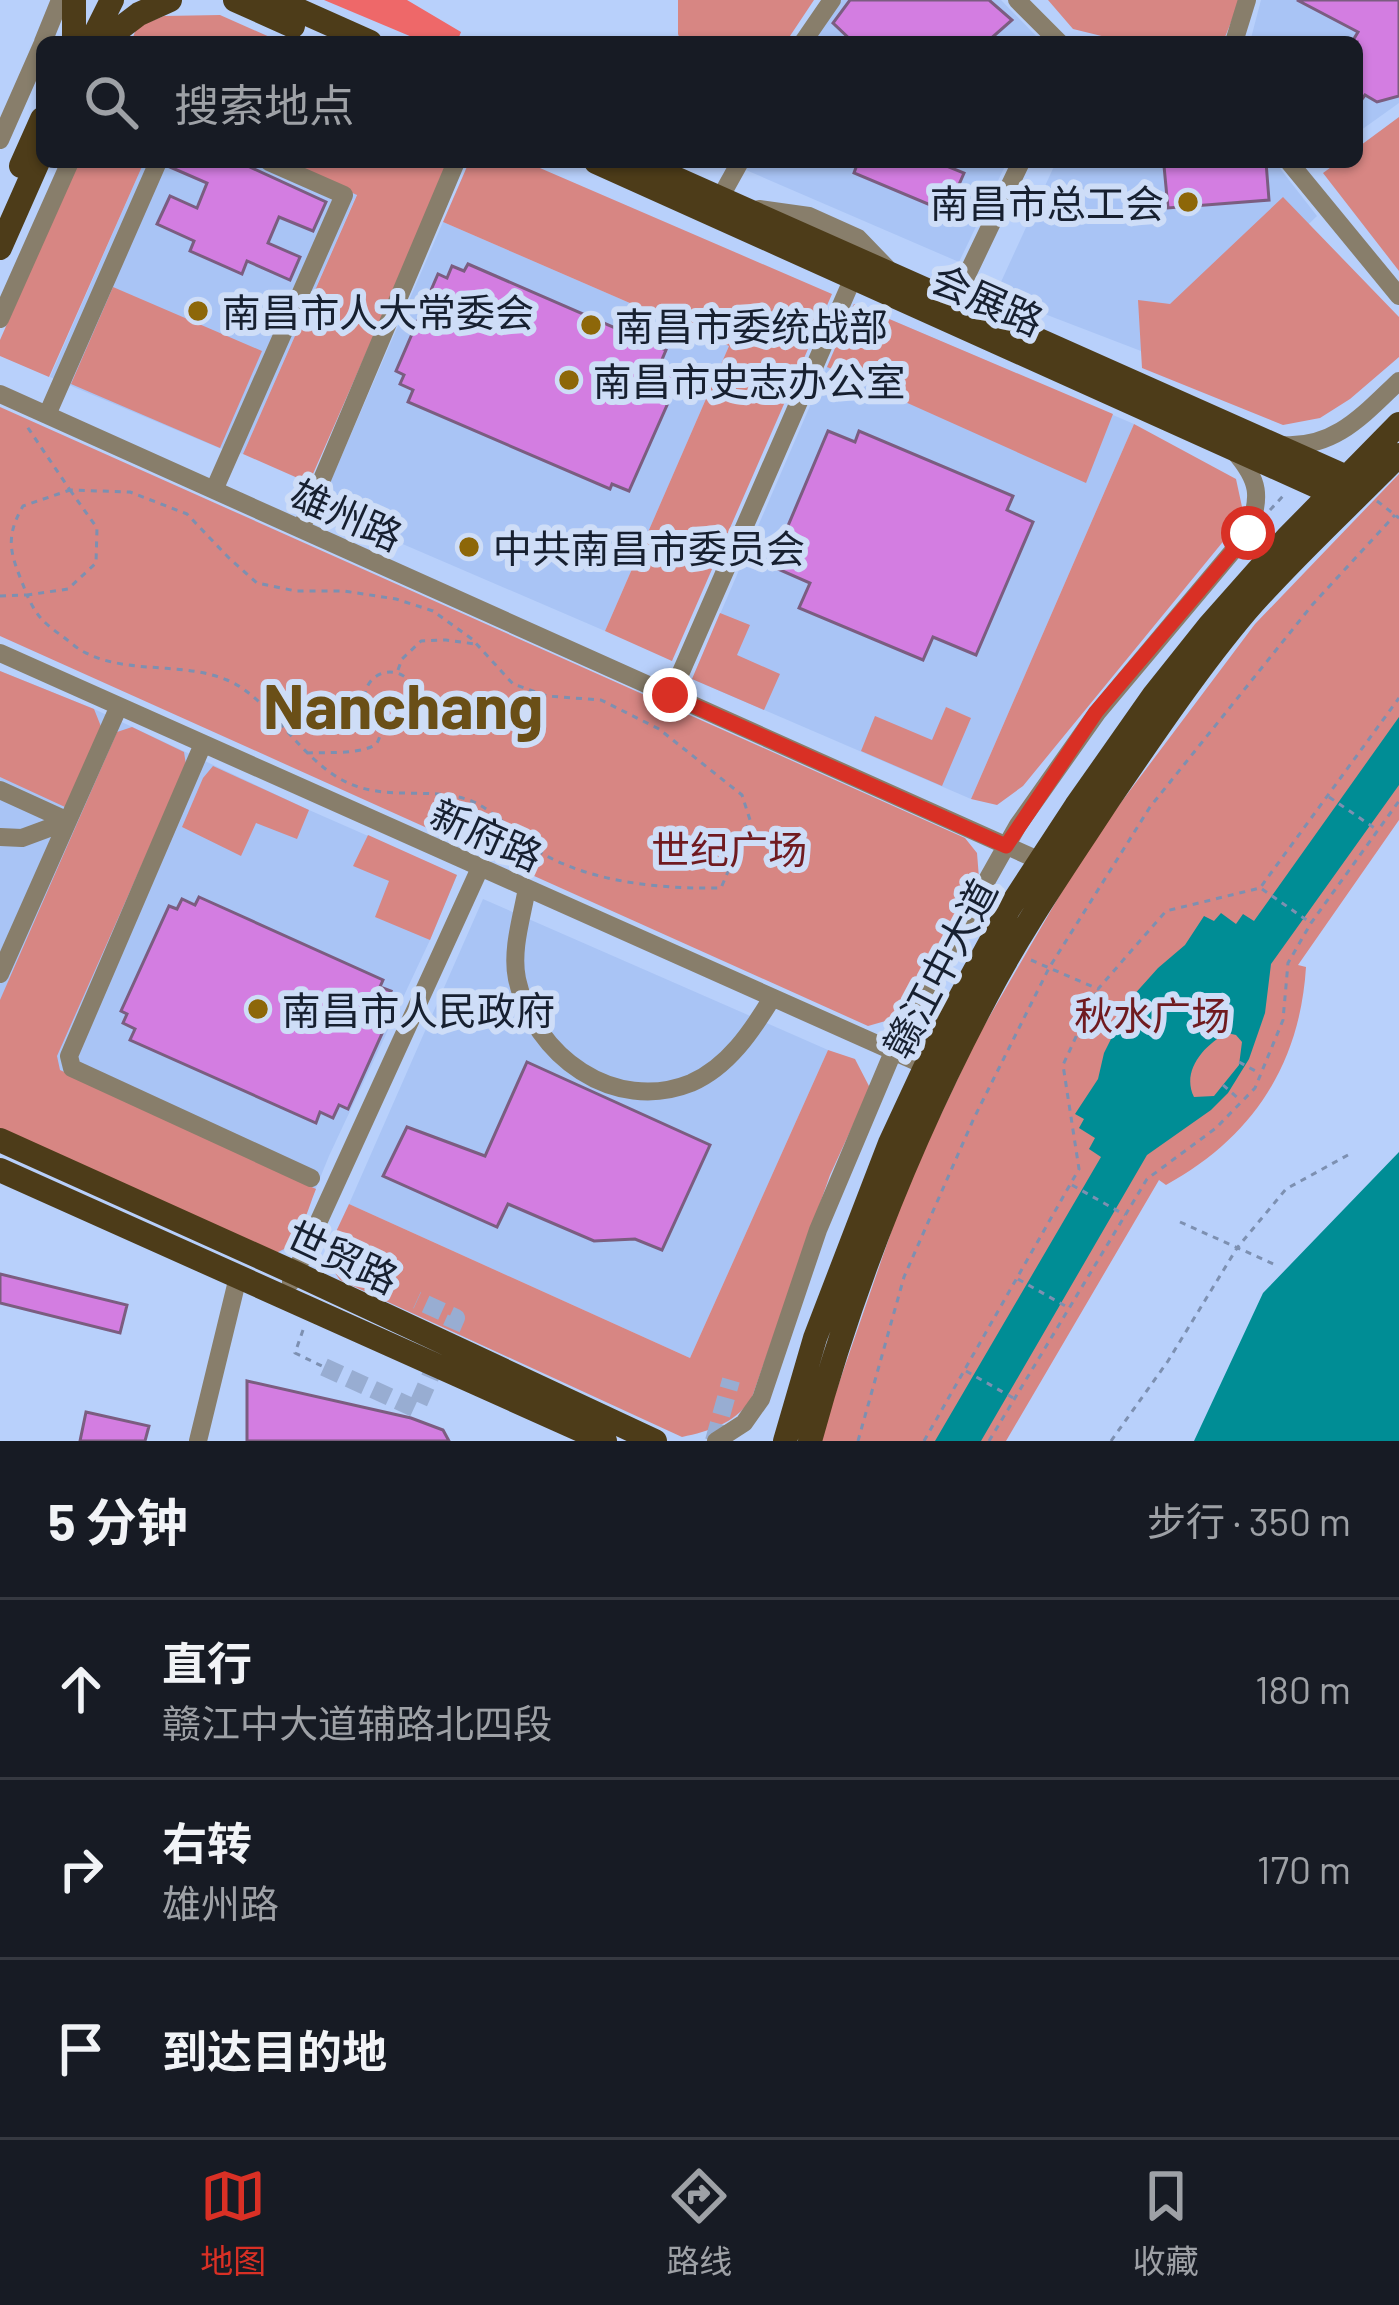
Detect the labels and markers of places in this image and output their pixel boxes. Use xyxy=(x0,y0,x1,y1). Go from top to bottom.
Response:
place label: 南昌市总工会 xyxy=(930,179,1164,226)
marker: 南昌市总工会 xyxy=(1175,189,1201,215)
place label: 南昌市人大常委会 xyxy=(222,288,534,335)
marker: 南昌市人大常委会 xyxy=(185,298,211,324)
place label: 南昌市委统战部 xyxy=(615,302,888,349)
marker: 南昌市委统战部 xyxy=(578,312,604,338)
place label: 南昌市史志办公室 xyxy=(593,357,905,404)
marker: 南昌市史志办公室 xyxy=(556,367,582,393)
place label: 中共南昌市委员会 xyxy=(493,524,805,571)
marker: 中共南昌市委员会 xyxy=(456,534,482,560)
place label: 南昌市人民政府 xyxy=(282,986,555,1033)
marker: 南昌市人民政府 xyxy=(245,996,271,1022)

